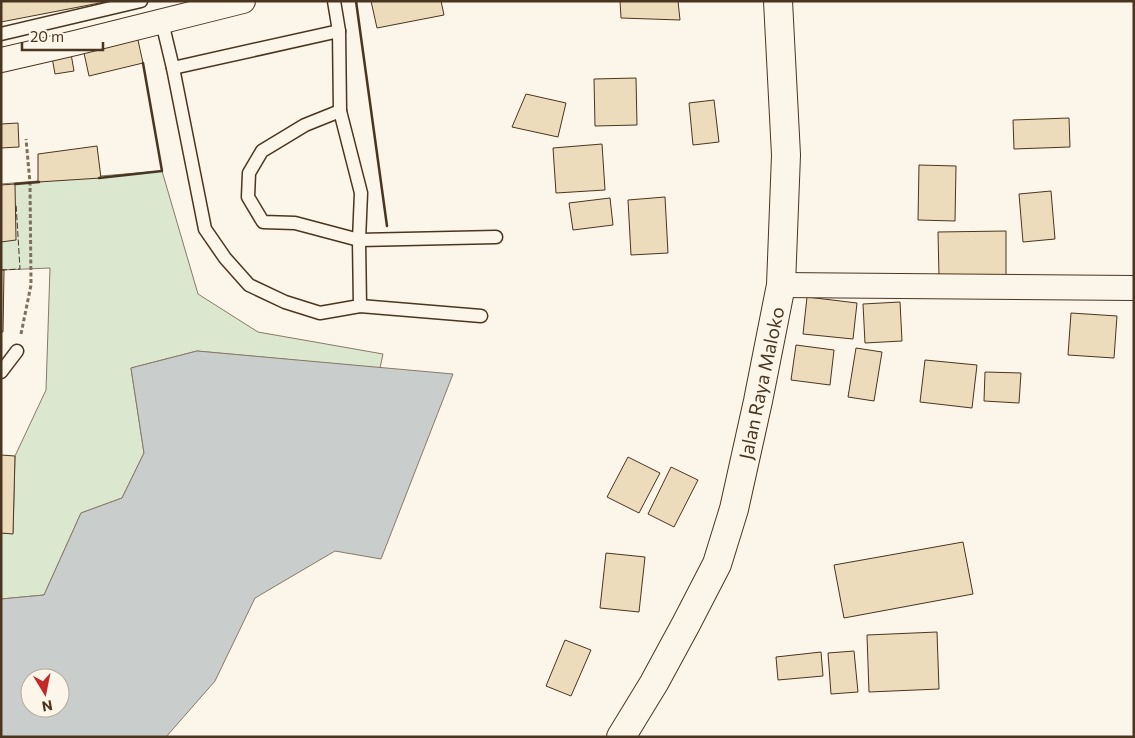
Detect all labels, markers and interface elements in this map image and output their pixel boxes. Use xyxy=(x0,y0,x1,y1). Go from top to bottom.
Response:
scale bar xyxy=(22,20,104,52)
text: 20 m xyxy=(30,27,64,45)
street label: Jalan Raya Maloko xyxy=(734,304,788,462)
north arrow xyxy=(20,668,70,718)
text: N xyxy=(41,697,54,716)

